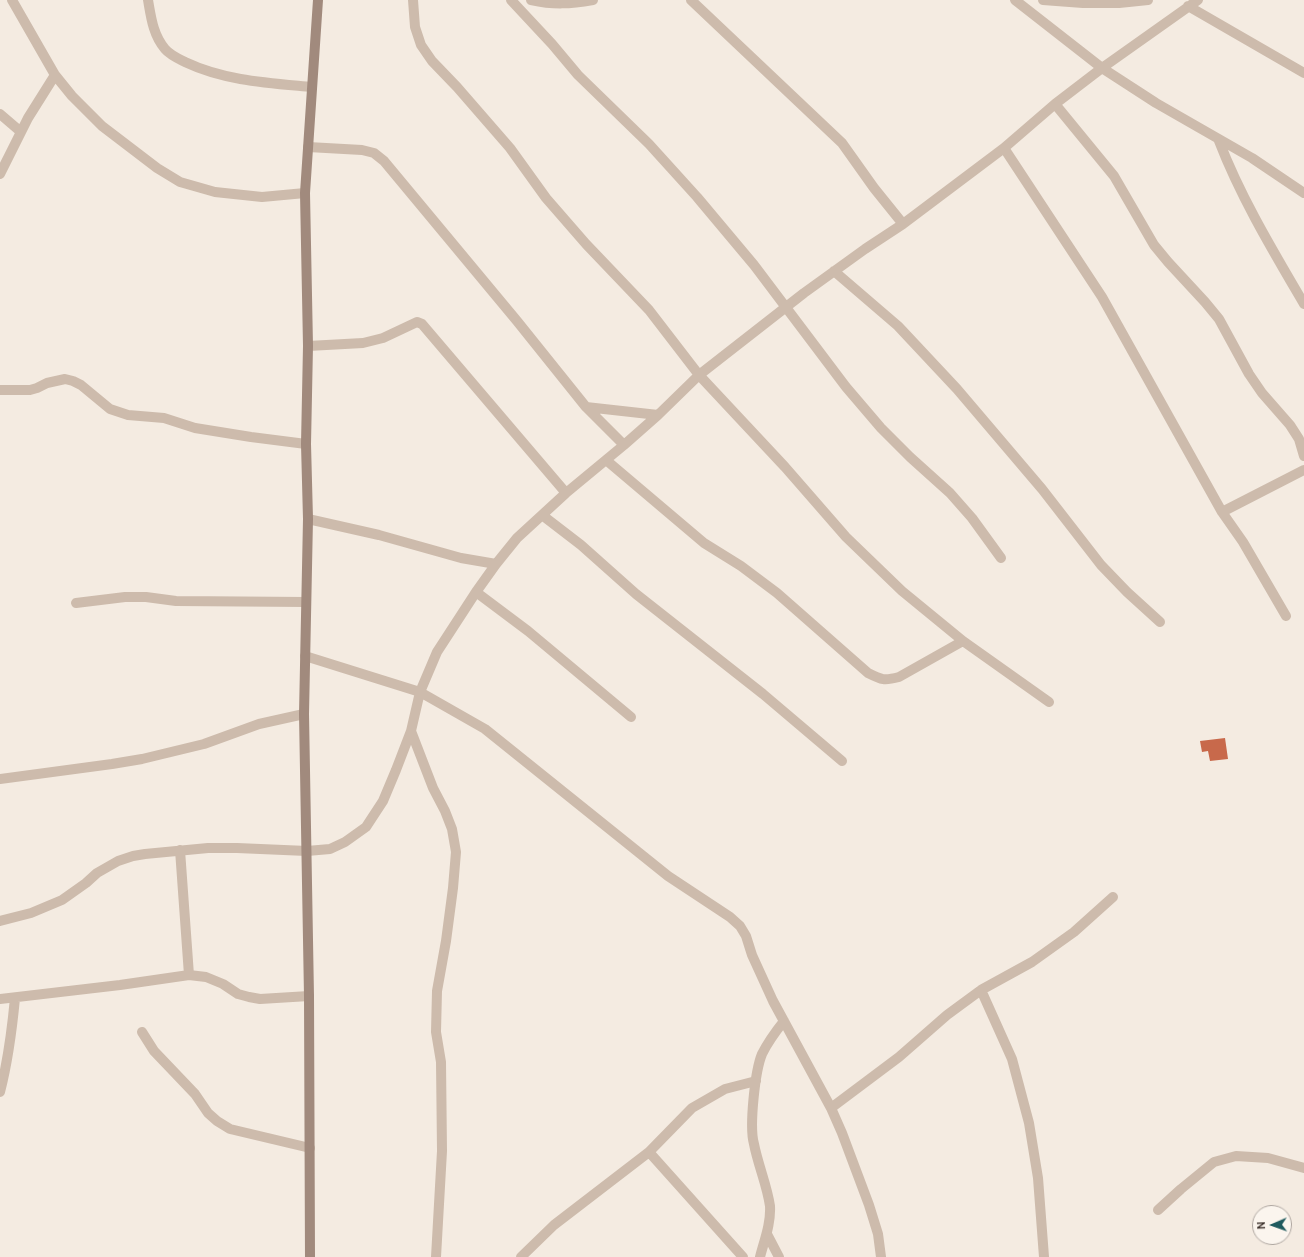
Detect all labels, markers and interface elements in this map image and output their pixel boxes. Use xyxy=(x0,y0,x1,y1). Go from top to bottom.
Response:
north arrow xyxy=(1252,1205,1292,1245)
text: N xyxy=(1254,1221,1268,1230)

